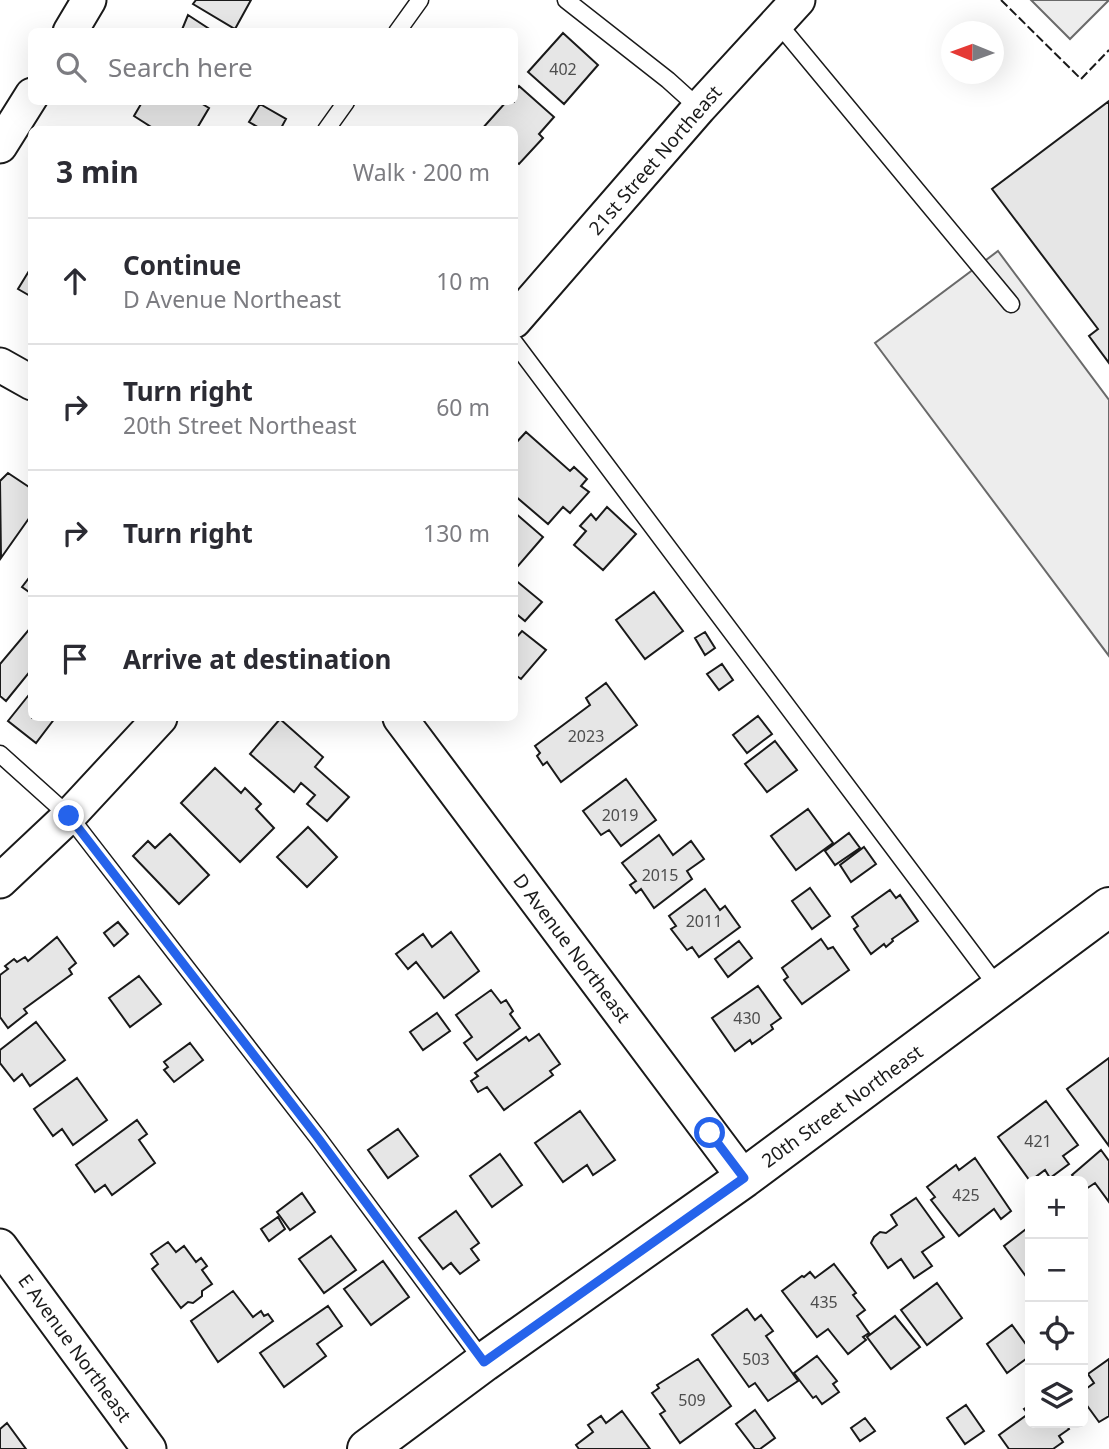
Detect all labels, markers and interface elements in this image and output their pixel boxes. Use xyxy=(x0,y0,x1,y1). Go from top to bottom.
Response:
north arrow xyxy=(941,21,1004,84)
search box xyxy=(28,28,518,105)
icon: search xyxy=(52,48,90,86)
text: Search here xyxy=(108,49,253,85)
house number: 402 xyxy=(549,58,577,80)
street label: 21st Street Northeast xyxy=(583,80,727,240)
text: 3 min xyxy=(56,151,139,192)
text: Walk · 200 m xyxy=(353,156,490,188)
text: Continue xyxy=(123,247,241,283)
icon: ahead xyxy=(56,262,94,300)
text: 10 m xyxy=(436,265,490,297)
text: D Avenue Northeast xyxy=(123,283,341,315)
text: Turn right xyxy=(123,373,253,409)
icon: right xyxy=(56,388,94,426)
text: 60 m xyxy=(436,391,490,423)
text: 20th Street Northeast xyxy=(123,409,357,441)
icon: right xyxy=(56,514,94,552)
text: Turn right xyxy=(123,515,253,551)
text: 130 m xyxy=(423,517,490,549)
icon: arrive xyxy=(56,640,94,678)
text: Arrive at destination xyxy=(123,641,392,677)
house number: 2023 xyxy=(568,725,604,747)
route end xyxy=(53,800,84,831)
house number: 2019 xyxy=(602,804,638,826)
house number: 2015 xyxy=(642,864,678,886)
street label: D Avenue Northeast xyxy=(507,868,637,1028)
house number: 2011 xyxy=(686,910,722,932)
house number: 430 xyxy=(733,1007,761,1029)
street label: 20th Street Northeast xyxy=(756,1039,928,1173)
route start xyxy=(694,1117,725,1148)
house number: 421 xyxy=(1024,1130,1052,1152)
map controls xyxy=(1025,1176,1088,1428)
button: + xyxy=(1025,1176,1088,1239)
house number: 425 xyxy=(952,1184,980,1206)
button: − xyxy=(1025,1239,1088,1302)
street label: E Avenue Northeast xyxy=(13,1269,138,1427)
house number: 435 xyxy=(810,1291,838,1313)
button: locate xyxy=(1025,1302,1088,1365)
house number: 503 xyxy=(742,1348,770,1370)
button: layers xyxy=(1025,1365,1088,1428)
house number: 509 xyxy=(678,1389,706,1411)

